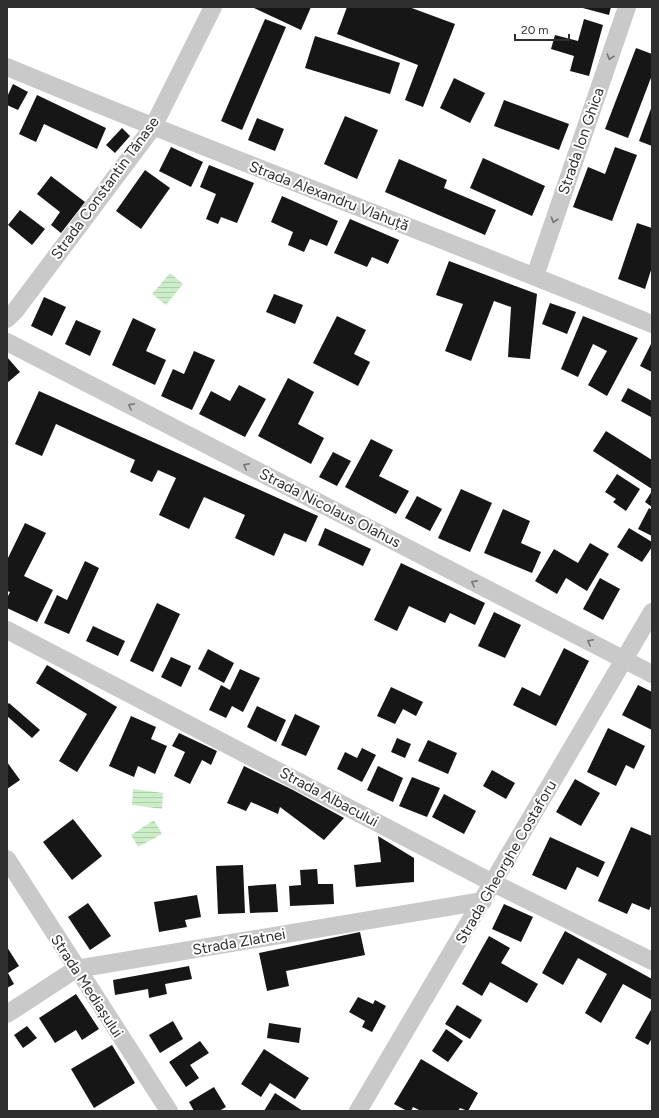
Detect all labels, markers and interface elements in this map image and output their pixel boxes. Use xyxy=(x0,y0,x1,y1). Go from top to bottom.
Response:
scale bar xyxy=(515,16,569,42)
text: 20 m xyxy=(521,23,549,37)
one-way arrow xyxy=(606,54,614,61)
street label: Strada Ion Ghica xyxy=(554,85,608,197)
street label: Strada Constantin Tănase xyxy=(47,113,163,263)
street label: Strada Alexandru Vlahuță xyxy=(247,157,411,235)
one-way arrow xyxy=(550,216,559,223)
one-way arrow xyxy=(127,403,135,411)
one-way arrow xyxy=(243,463,251,470)
street label: Strada Nicolaus Olahus xyxy=(256,465,404,551)
one-way arrow xyxy=(471,580,478,587)
one-way arrow xyxy=(586,639,594,647)
street label: Strada Albacului xyxy=(277,763,381,831)
street label: Strada Gheorghe Costaforu xyxy=(452,777,560,947)
street label: Strada Zlatnei xyxy=(191,925,287,959)
street label: Strada Mediașului xyxy=(47,931,127,1041)

